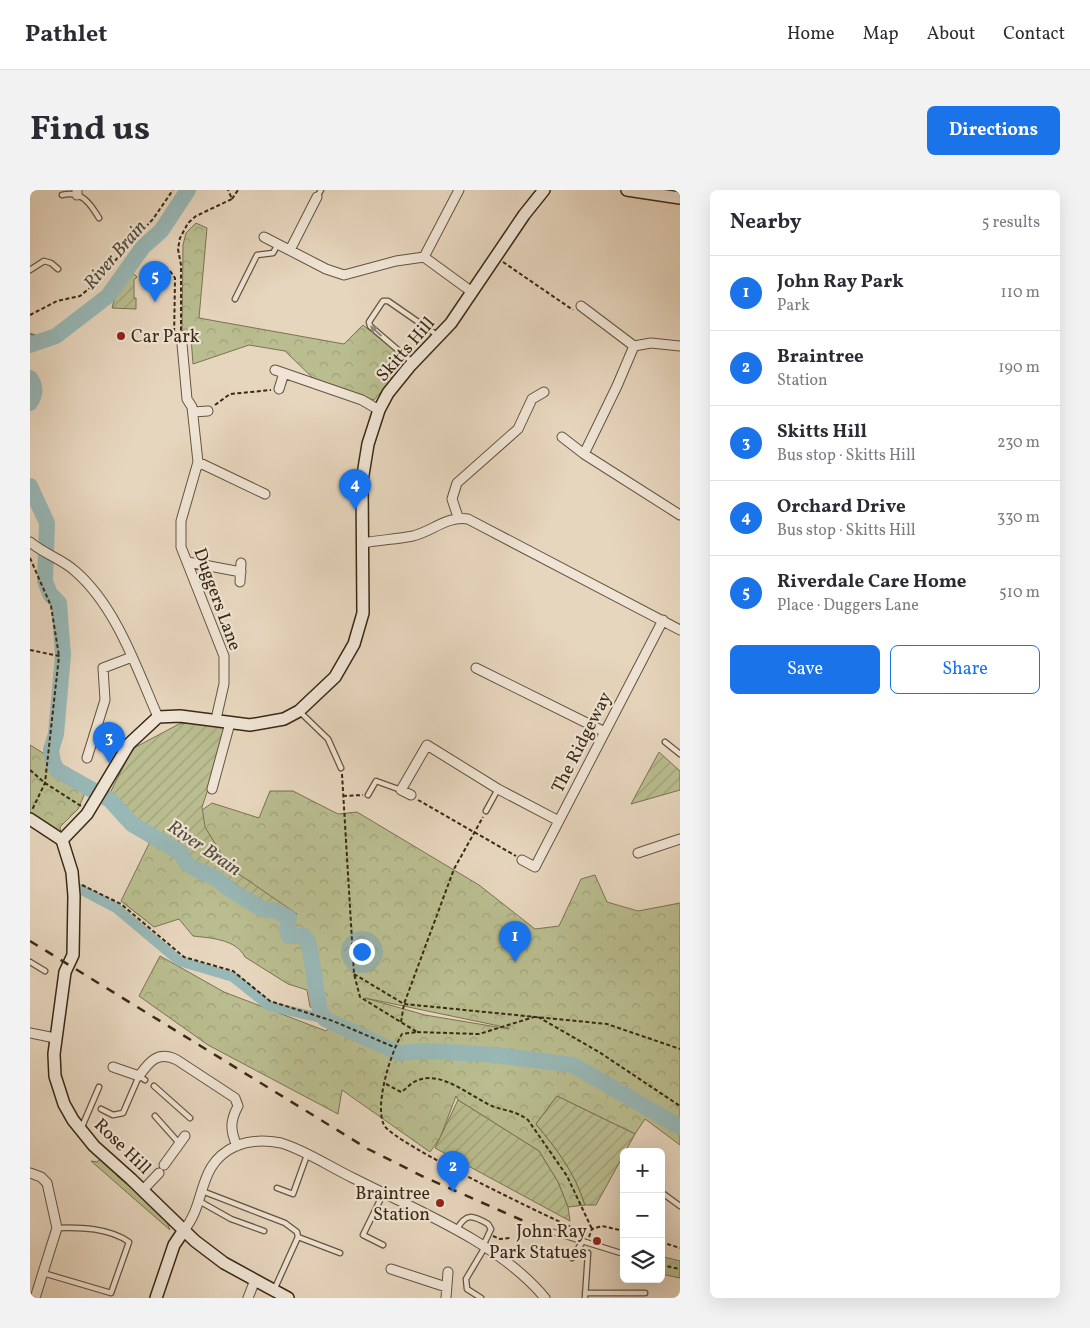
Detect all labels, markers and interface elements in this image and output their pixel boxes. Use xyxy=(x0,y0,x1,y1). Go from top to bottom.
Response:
text: Pathlet xyxy=(25,18,107,52)
text: Home xyxy=(787,22,835,47)
text: Map xyxy=(863,22,899,47)
text: About xyxy=(927,22,975,47)
text: Contact xyxy=(1003,22,1065,47)
text: Find us xyxy=(30,106,150,154)
button: Directions xyxy=(927,106,1060,155)
text: Nearby xyxy=(730,208,801,237)
text: 5 results xyxy=(982,212,1040,234)
water label: River Brain xyxy=(78,215,153,296)
pin: 5 xyxy=(139,261,171,302)
text: John Ray Park xyxy=(777,269,904,295)
text: 1 xyxy=(743,282,749,304)
text: 110 m xyxy=(1001,282,1040,304)
text: Park xyxy=(777,295,810,317)
street label: Skitts Hill xyxy=(371,312,441,388)
place label: Car Park xyxy=(131,325,200,350)
one-way arrow xyxy=(371,325,383,337)
marker: Car Park xyxy=(115,330,127,342)
text: Braintree xyxy=(777,344,864,370)
text: 2 xyxy=(742,357,750,379)
text: 190 m xyxy=(998,357,1040,379)
text: Station xyxy=(777,370,828,392)
text: Skitts Hill xyxy=(777,419,867,445)
text: 3 xyxy=(742,432,750,454)
text: 230 m xyxy=(997,432,1040,454)
text: Bus stop · Skitts Hill xyxy=(777,445,915,467)
pin: 4 xyxy=(339,469,371,510)
text: Orchard Drive xyxy=(777,494,906,520)
text: 4 xyxy=(741,507,751,529)
text: 330 m xyxy=(997,507,1040,529)
text: Bus stop · Skitts Hill xyxy=(777,520,915,542)
street label: Duggers Lane xyxy=(186,545,247,654)
text: Riverdale Care Home xyxy=(777,569,966,595)
text: 5 xyxy=(742,582,750,604)
text: 510 m xyxy=(999,582,1040,604)
text: Place · Duggers Lane xyxy=(777,595,919,617)
button: Save xyxy=(730,645,880,694)
button: Share xyxy=(890,645,1040,694)
street label: The Ridgeway xyxy=(546,688,619,798)
pin: 3 xyxy=(93,722,125,763)
water label: River Brain xyxy=(162,814,246,883)
pin: 1 xyxy=(499,921,531,962)
your location xyxy=(349,939,375,965)
street label: Rose Hill xyxy=(88,1113,156,1181)
map controls xyxy=(620,1148,665,1283)
button: + xyxy=(620,1148,665,1193)
pin: 2 xyxy=(437,1151,469,1192)
place label: Braintree Station xyxy=(355,1182,430,1228)
button: − xyxy=(620,1193,665,1238)
marker: Braintree Station xyxy=(434,1197,446,1209)
place label: John Ray Park Statues xyxy=(489,1220,587,1266)
marker: John Ray Park Statues xyxy=(591,1235,603,1247)
button: layers xyxy=(620,1238,665,1283)

